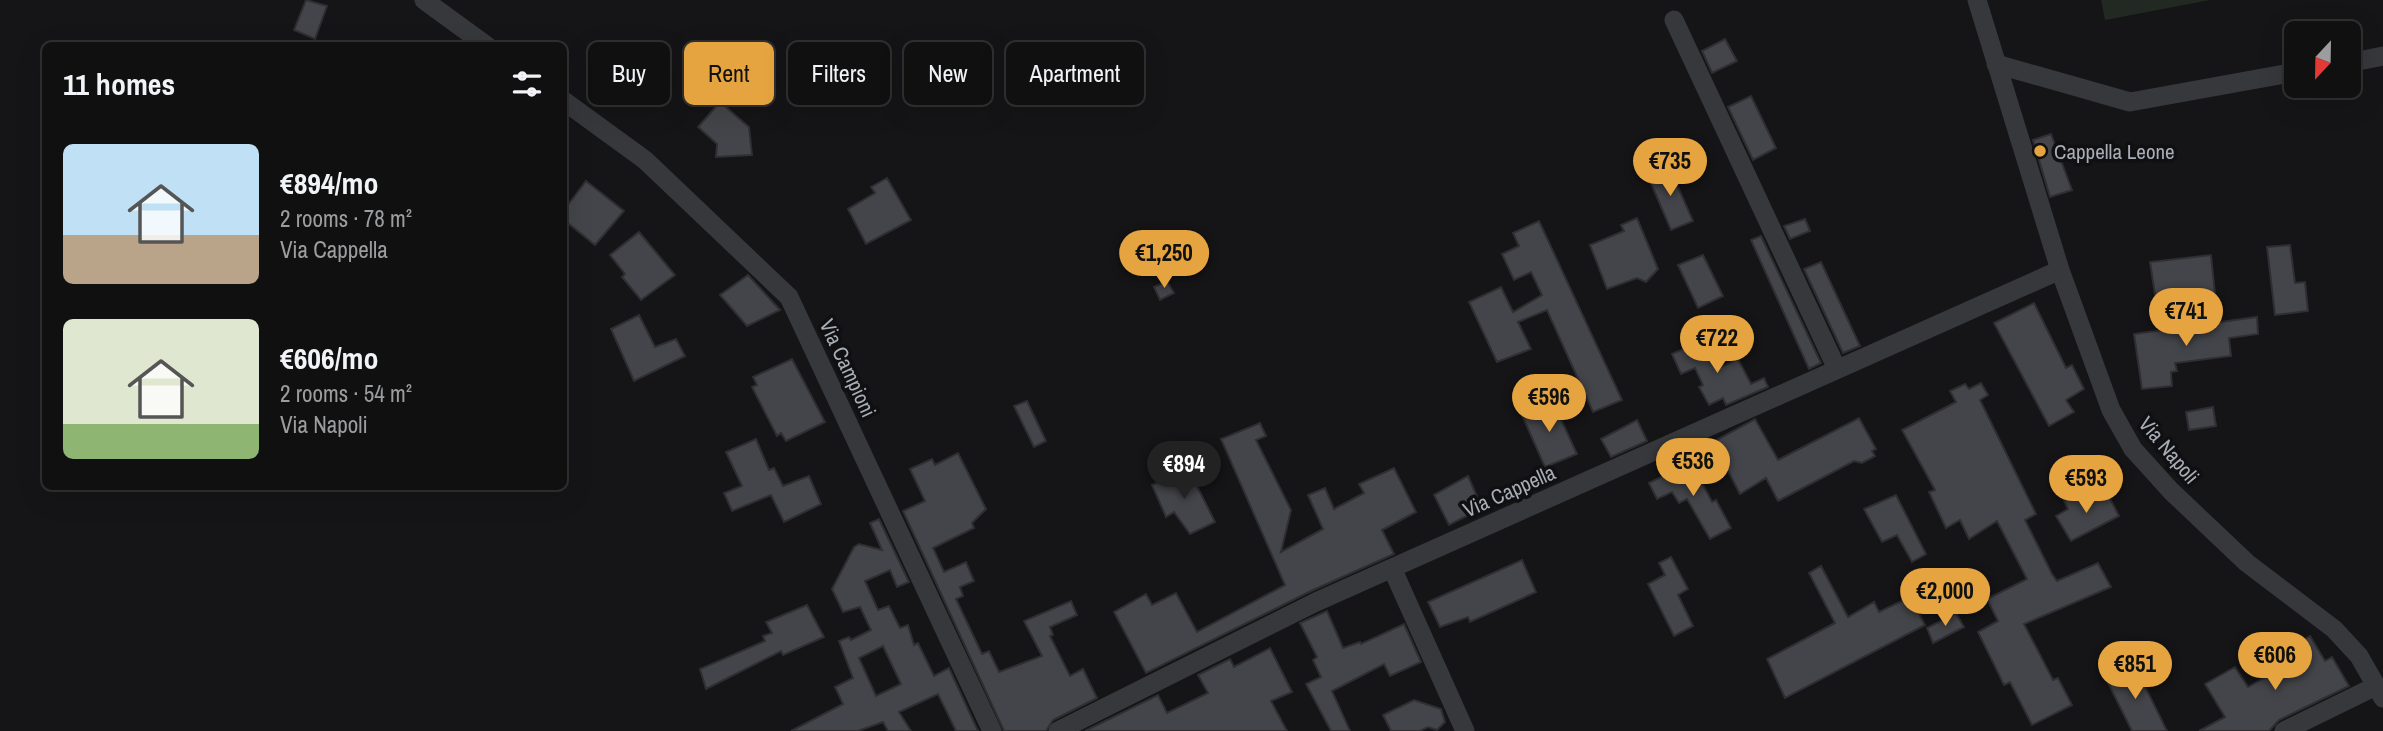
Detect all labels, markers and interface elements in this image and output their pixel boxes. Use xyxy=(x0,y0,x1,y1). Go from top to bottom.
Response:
north arrow xyxy=(2284,21,2361,98)
map controls xyxy=(2284,21,2361,98)
chip: Buy xyxy=(588,42,670,105)
chip: Rent xyxy=(684,42,774,105)
chip: Filters xyxy=(788,42,890,105)
chip: New xyxy=(904,42,992,105)
chip: Apartment xyxy=(1006,42,1144,105)
text: 11 homes xyxy=(63,64,175,104)
icon: filters xyxy=(508,65,546,103)
place label: Cappella Leone xyxy=(2054,137,2175,166)
pin: €735 xyxy=(1629,138,1711,198)
marker: Cappella Leone xyxy=(2032,143,2048,159)
text: €735 xyxy=(1649,145,1691,176)
text: €894/mo xyxy=(280,163,378,203)
icon: home xyxy=(119,172,203,256)
text: 2 rooms · 78 m² xyxy=(280,203,412,234)
pin: €1,250 xyxy=(1107,230,1221,290)
text: Via Cappella xyxy=(280,234,388,265)
text: €1,250 xyxy=(1135,237,1193,268)
pin: €741 xyxy=(2145,288,2227,348)
text: €741 xyxy=(2165,295,2207,326)
street label: Via Campioni xyxy=(813,314,883,422)
pin: €722 xyxy=(1676,316,1758,375)
text: €722 xyxy=(1696,322,1738,353)
text: €606/mo xyxy=(280,338,378,378)
icon: home xyxy=(119,347,203,431)
pin: €596 xyxy=(1508,374,1590,434)
text: 2 rooms · 54 m² xyxy=(280,378,412,409)
text: €596 xyxy=(1528,381,1570,412)
text: Via Napoli xyxy=(280,409,368,440)
street label: Via Napoli xyxy=(2132,410,2206,490)
pin: €536 xyxy=(1652,438,1734,498)
pin: €894 xyxy=(1143,442,1225,501)
text: €536 xyxy=(1672,445,1714,476)
text: €894 xyxy=(1163,448,1205,479)
pin: €593 xyxy=(2045,456,2127,515)
street label: Via Cappella xyxy=(1458,458,1560,524)
text: €593 xyxy=(2065,462,2107,493)
pin: €2,000 xyxy=(1888,568,2002,628)
text: €2,000 xyxy=(1916,575,1974,606)
pin: €606 xyxy=(2234,632,2316,692)
text: €606 xyxy=(2254,639,2296,670)
pin: €851 xyxy=(2094,642,2176,701)
text: €851 xyxy=(2114,648,2156,679)

